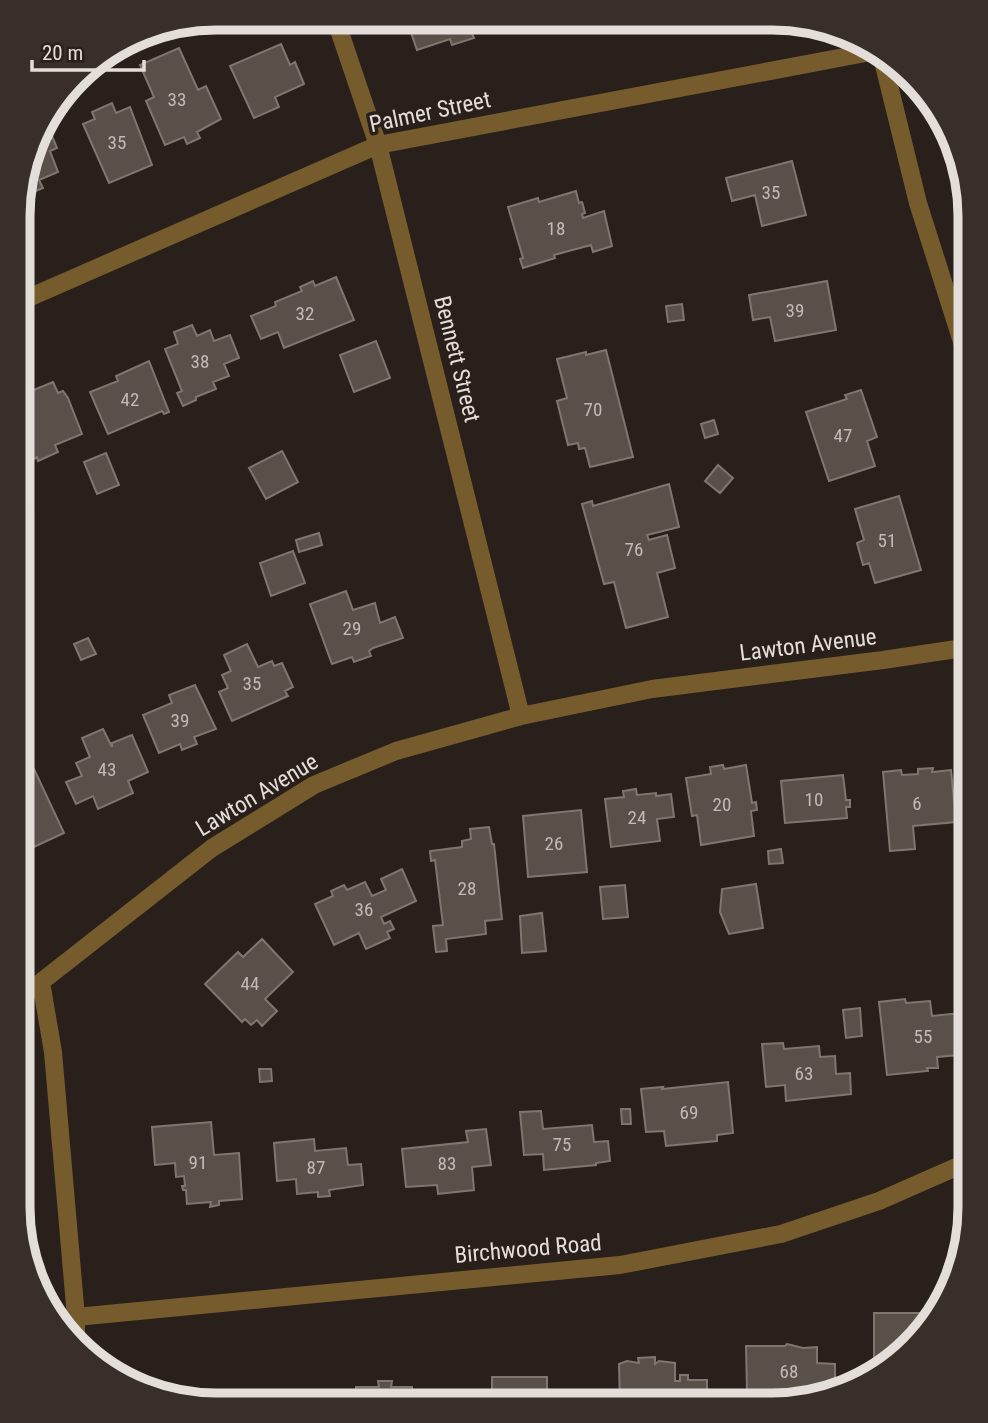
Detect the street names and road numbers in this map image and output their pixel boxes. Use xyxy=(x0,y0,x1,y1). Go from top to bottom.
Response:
street label: Palmer Street xyxy=(367,86,493,138)
street label: Bennett Street xyxy=(428,293,486,425)
street label: Lawton Avenue xyxy=(738,623,878,667)
street label: Lawton Avenue xyxy=(191,748,323,842)
street label: Birchwood Road xyxy=(453,1229,603,1269)

